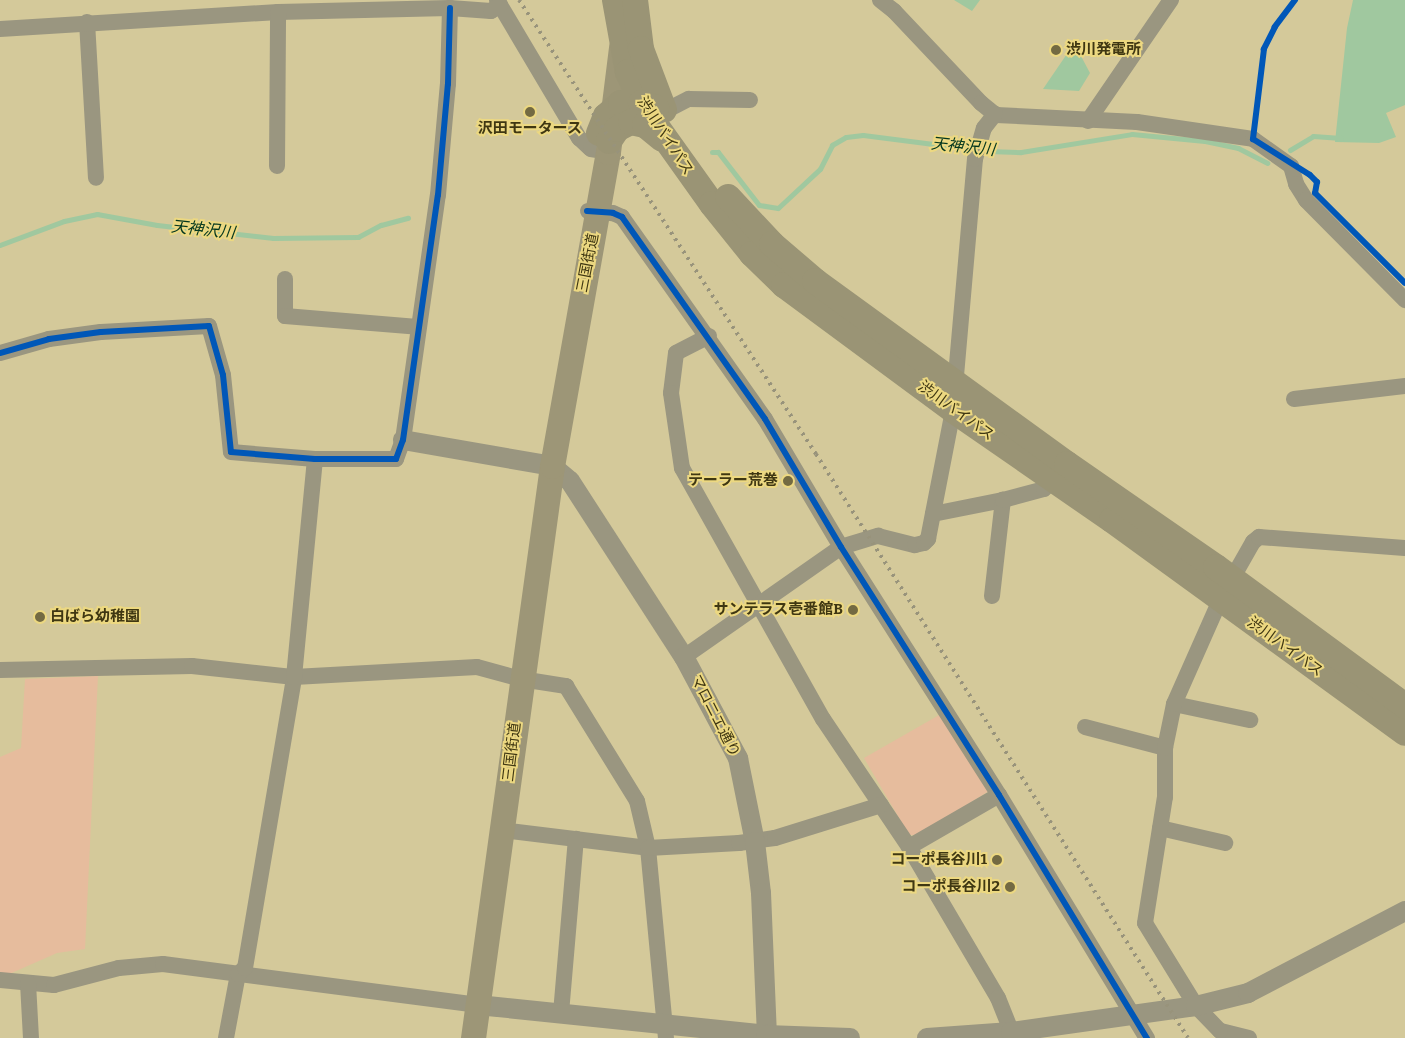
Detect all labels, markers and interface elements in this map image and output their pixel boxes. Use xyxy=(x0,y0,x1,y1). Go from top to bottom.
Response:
place label: 渋川発電所 xyxy=(1066,41,1141,59)
marker: 渋川発電所 xyxy=(1050,44,1062,56)
street label: 渋川バイパス xyxy=(633,93,697,179)
marker: 沢田モータース xyxy=(524,106,536,118)
place label: 沢田モータース xyxy=(478,120,582,138)
water label: 天神沢川 xyxy=(930,134,996,160)
water label: 天神沢川 xyxy=(170,217,236,243)
street label: 三国街道 xyxy=(573,232,603,294)
street label: 渋川バイパス xyxy=(914,377,998,445)
place label: テーラー荒巻 xyxy=(688,472,778,490)
marker: テーラー荒巻 xyxy=(782,475,794,487)
place label: サンテラス壱番館B xyxy=(713,601,843,619)
marker: サンテラス壱番館B xyxy=(847,604,859,616)
place label: 白ばら幼稚園 xyxy=(50,608,140,626)
marker: 白ばら幼稚園 xyxy=(34,611,46,623)
street label: 渋川バイパス xyxy=(1243,613,1327,681)
street label: マロニエ通り xyxy=(687,672,743,760)
street label: 三国街道 xyxy=(499,721,525,783)
place label: コーポ長谷川1 xyxy=(891,851,987,869)
marker: コーポ長谷川1 xyxy=(991,854,1003,866)
place label: コーポ長谷川2 xyxy=(902,878,1000,896)
marker: コーポ長谷川2 xyxy=(1004,881,1016,893)

